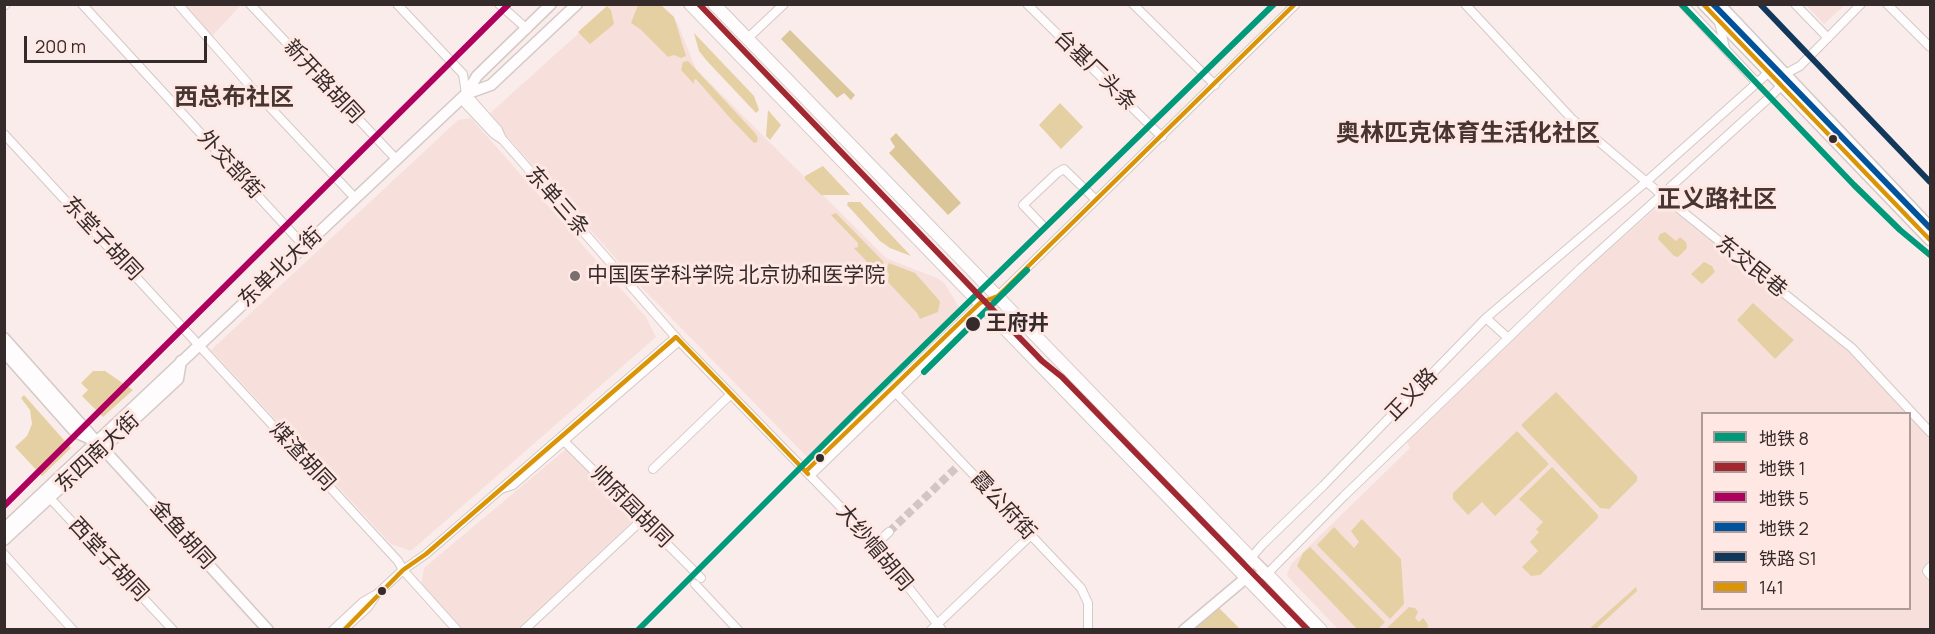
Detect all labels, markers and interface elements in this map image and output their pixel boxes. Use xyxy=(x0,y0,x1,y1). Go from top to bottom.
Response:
scale bar xyxy=(27,24,210,62)
street label: 台基厂头条 xyxy=(1048,25,1142,117)
text: 200 m xyxy=(35,34,86,58)
street label: 新开路胡同 xyxy=(278,35,368,129)
district label: 西总布社区 xyxy=(174,84,294,112)
district label: 奥林匹克体育生活化社区 xyxy=(1336,120,1600,148)
street label: 外交部街 xyxy=(192,126,268,204)
unlabelled marker xyxy=(1827,133,1839,145)
street label: 东单三条 xyxy=(520,162,594,242)
district label: 正义路社区 xyxy=(1657,186,1777,214)
street label: 东堂子胡同 xyxy=(57,192,147,286)
street label: 东单北大街 xyxy=(234,223,328,313)
street label: 东交民巷 xyxy=(1710,231,1792,303)
place label: 中国医学科学院 北京协和医学院 xyxy=(587,263,885,289)
marker: 中国医学科学院 北京协和医学院 xyxy=(568,269,582,283)
place label: 王府井 xyxy=(986,311,1049,337)
marker: 王府井 xyxy=(964,315,982,333)
street label: 正义路 xyxy=(1381,364,1443,426)
street label: 东四南大街 xyxy=(51,408,145,498)
legend xyxy=(1701,412,1911,610)
street label: 煤渣胡同 xyxy=(264,418,340,496)
text: 地铁 8 xyxy=(1759,426,1809,450)
unlabelled marker xyxy=(814,452,826,464)
text: 地铁 1 xyxy=(1759,456,1806,480)
street label: 帅府园胡同 xyxy=(585,461,677,553)
street label: 霞公府街 xyxy=(965,467,1041,545)
text: 地铁 5 xyxy=(1759,486,1809,510)
street label: 金鱼胡同 xyxy=(145,495,219,575)
street label: 大纱帽胡同 xyxy=(831,500,917,596)
street label: 西堂子胡同 xyxy=(63,513,153,607)
text: 地铁 2 xyxy=(1759,516,1809,540)
text: 铁路 S1 xyxy=(1759,546,1817,570)
text: 141 xyxy=(1759,575,1784,599)
unlabelled marker xyxy=(376,585,388,597)

